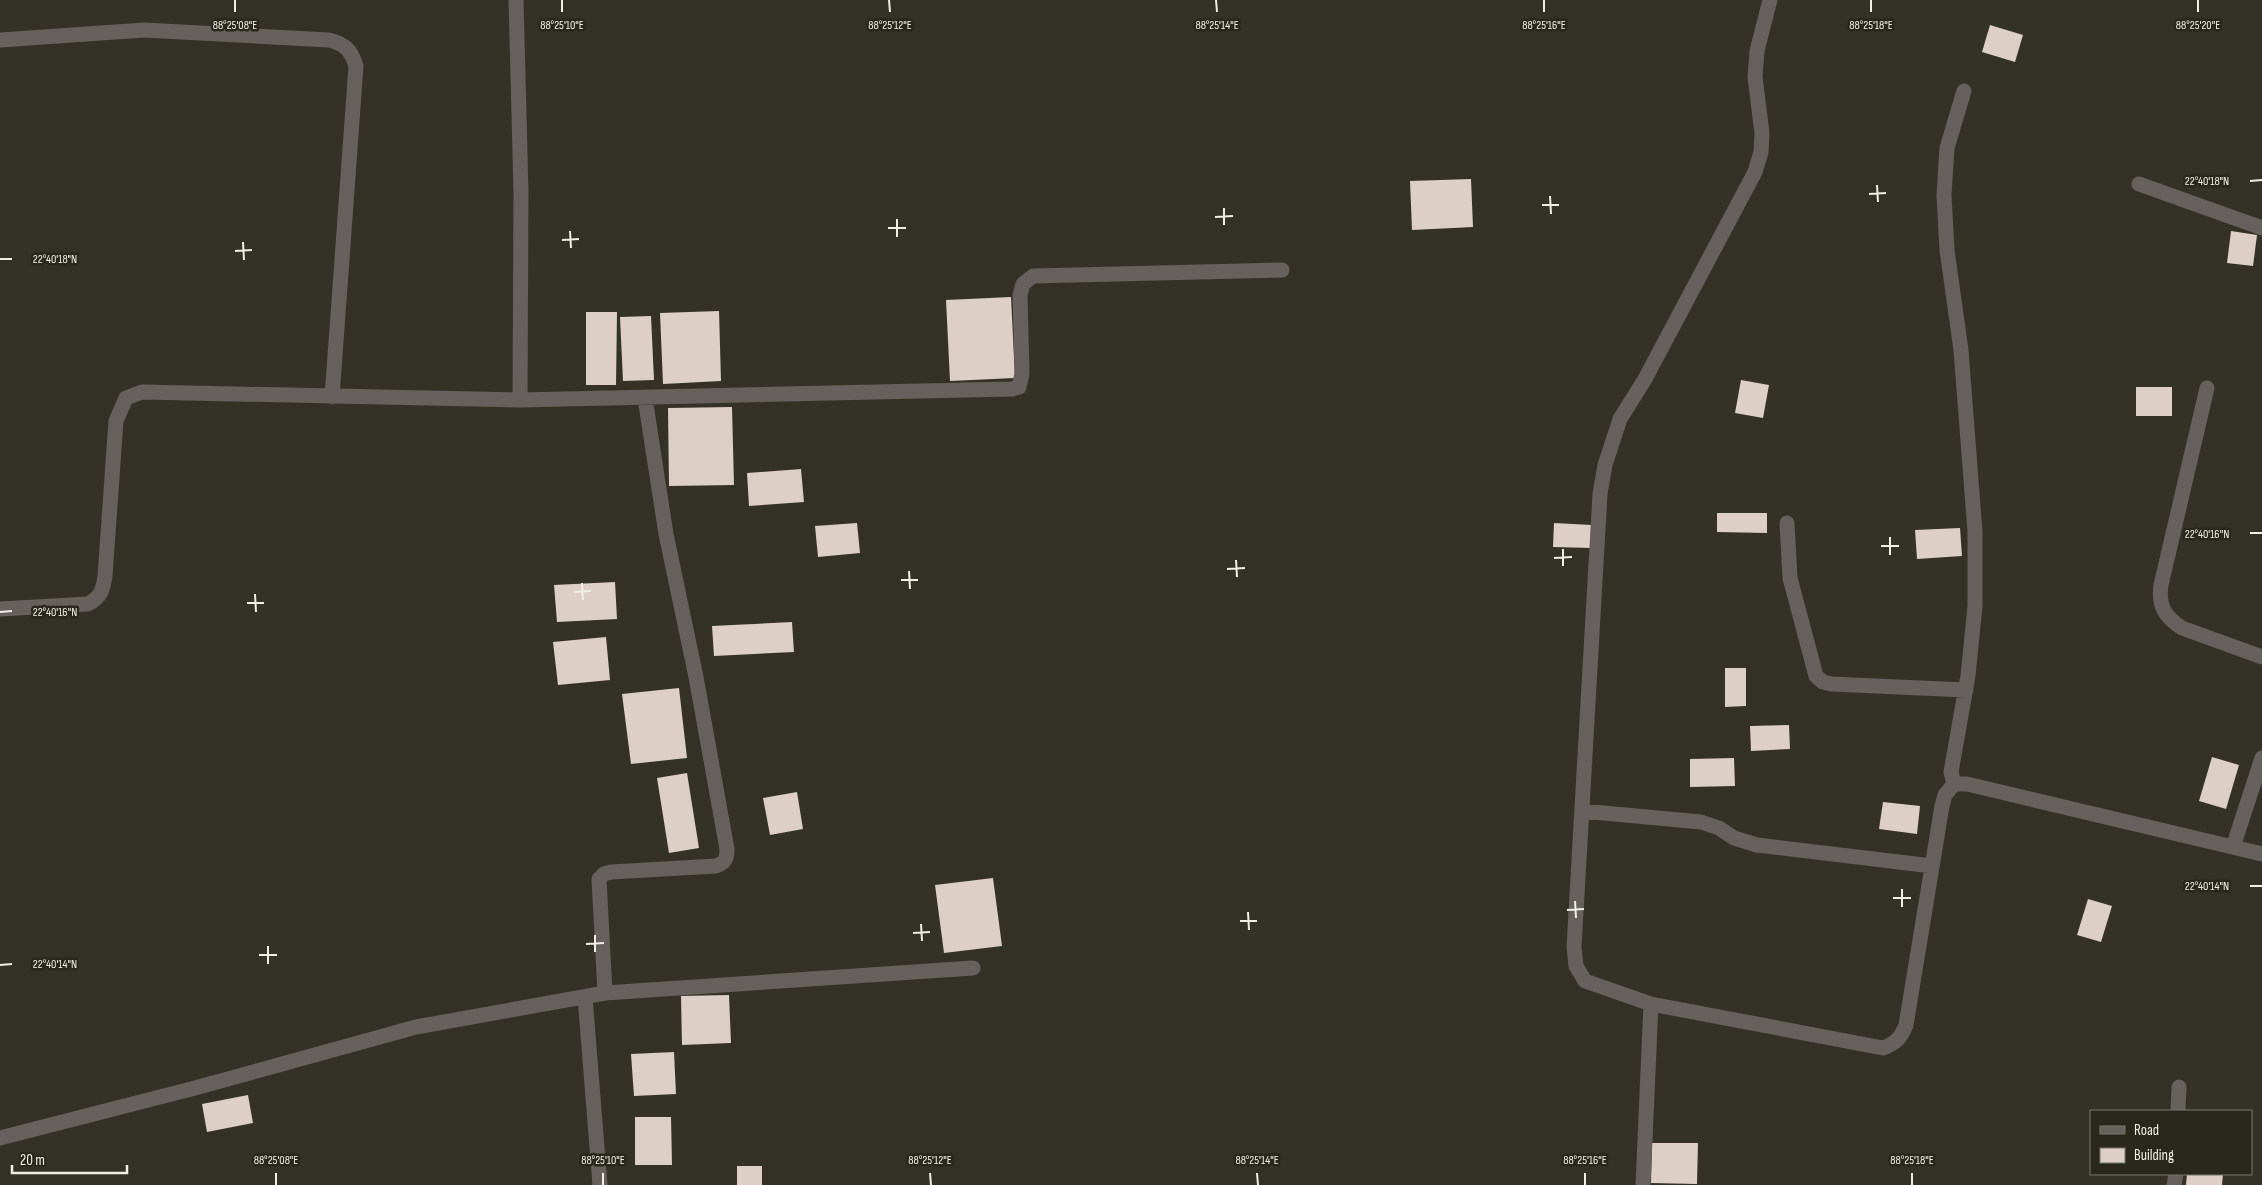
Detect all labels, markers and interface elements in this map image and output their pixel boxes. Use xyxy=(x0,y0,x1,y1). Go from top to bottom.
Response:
text: 88°25'08"E xyxy=(213,18,257,33)
text: 88°25'10"E xyxy=(540,18,584,33)
text: 88°25'12"E xyxy=(868,18,912,33)
text: 88°25'14"E xyxy=(1195,18,1239,33)
text: 88°25'16"E xyxy=(1522,18,1566,33)
text: 88°25'18"E xyxy=(1849,18,1893,33)
text: 88°25'20"E xyxy=(2176,18,2220,33)
text: 22°40'18"N xyxy=(2185,174,2229,189)
text: 22°40'18"N xyxy=(33,252,77,267)
text: 22°40'16"N xyxy=(2185,527,2229,542)
text: 22°40'16"N xyxy=(33,605,77,620)
text: 22°40'14"N xyxy=(2185,879,2229,894)
text: 22°40'14"N xyxy=(33,957,77,972)
legend xyxy=(2090,1110,2252,1175)
text: Road xyxy=(2134,1121,2159,1140)
scale bar xyxy=(12,1142,128,1174)
text: Building xyxy=(2134,1146,2174,1165)
text: 20 m xyxy=(20,1151,45,1170)
text: 88°25'08"E xyxy=(254,1153,298,1168)
text: 88°25'10"E xyxy=(581,1153,625,1168)
text: 88°25'12"E xyxy=(908,1153,952,1168)
text: 88°25'14"E xyxy=(1235,1153,1279,1168)
text: 88°25'16"E xyxy=(1563,1153,1607,1168)
text: 88°25'18"E xyxy=(1890,1153,1934,1168)

